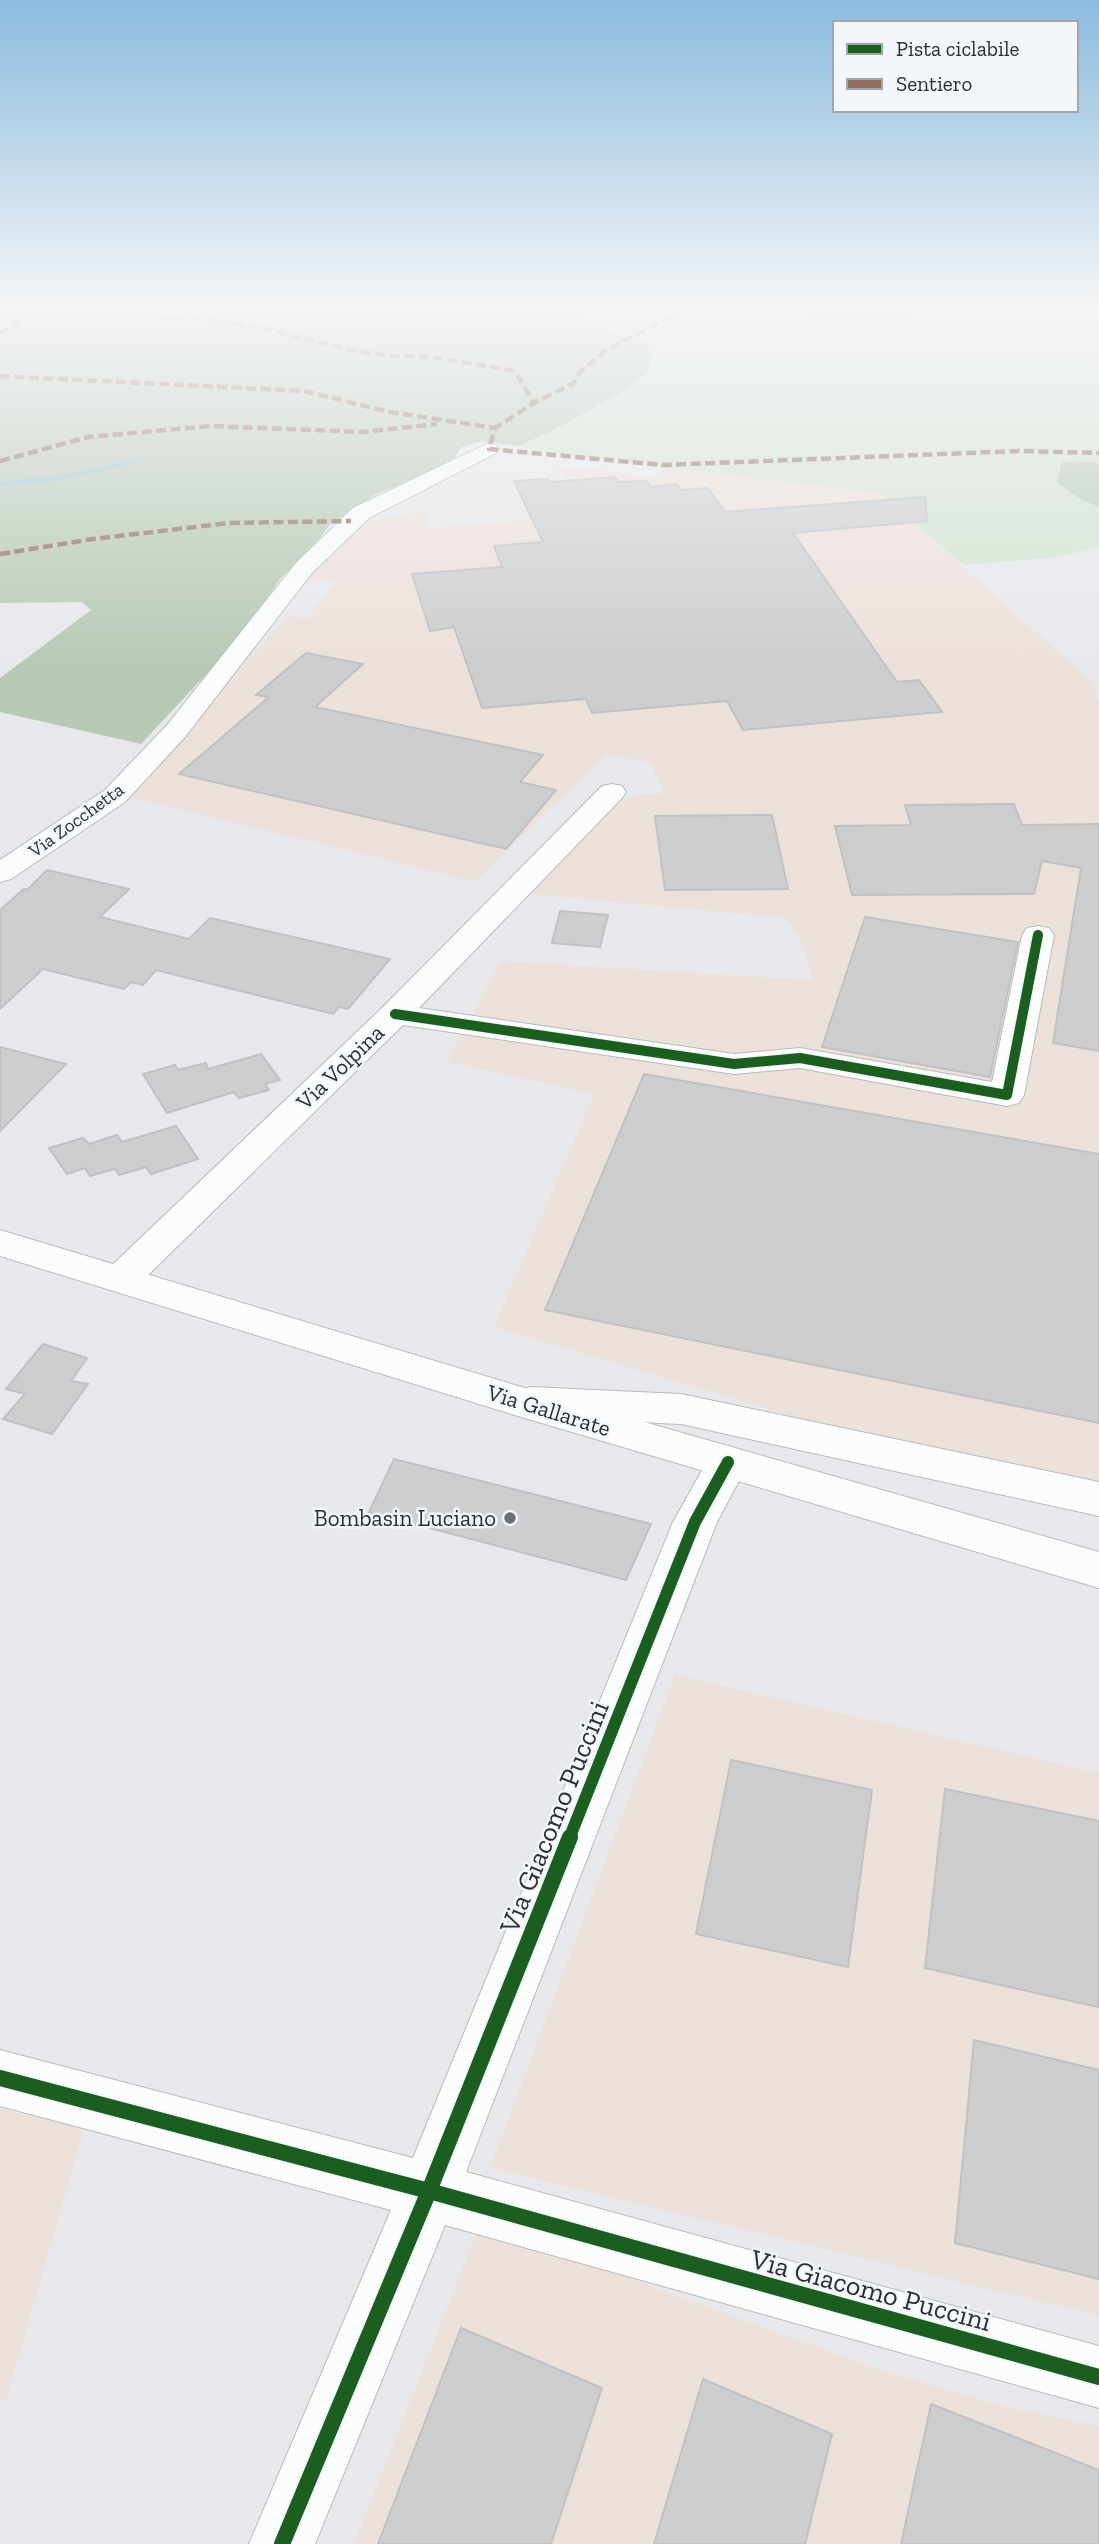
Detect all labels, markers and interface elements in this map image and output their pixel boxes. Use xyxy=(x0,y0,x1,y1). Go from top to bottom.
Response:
legend xyxy=(833,21,1078,112)
text: Pista ciclabile xyxy=(896,36,1020,61)
text: Sentiero xyxy=(896,71,972,96)
street label: Via Zocchetta xyxy=(23,778,128,863)
street label: Via Volpina xyxy=(290,1018,390,1116)
street label: Via Gallarate xyxy=(483,1378,614,1442)
place label: Bombasin Luciano xyxy=(314,1504,496,1532)
marker: Bombasin Luciano xyxy=(502,1510,518,1526)
street label: Via Giacomo Puccini xyxy=(492,1696,616,1939)
street label: Via Giacomo Puccini xyxy=(746,2242,995,2338)

